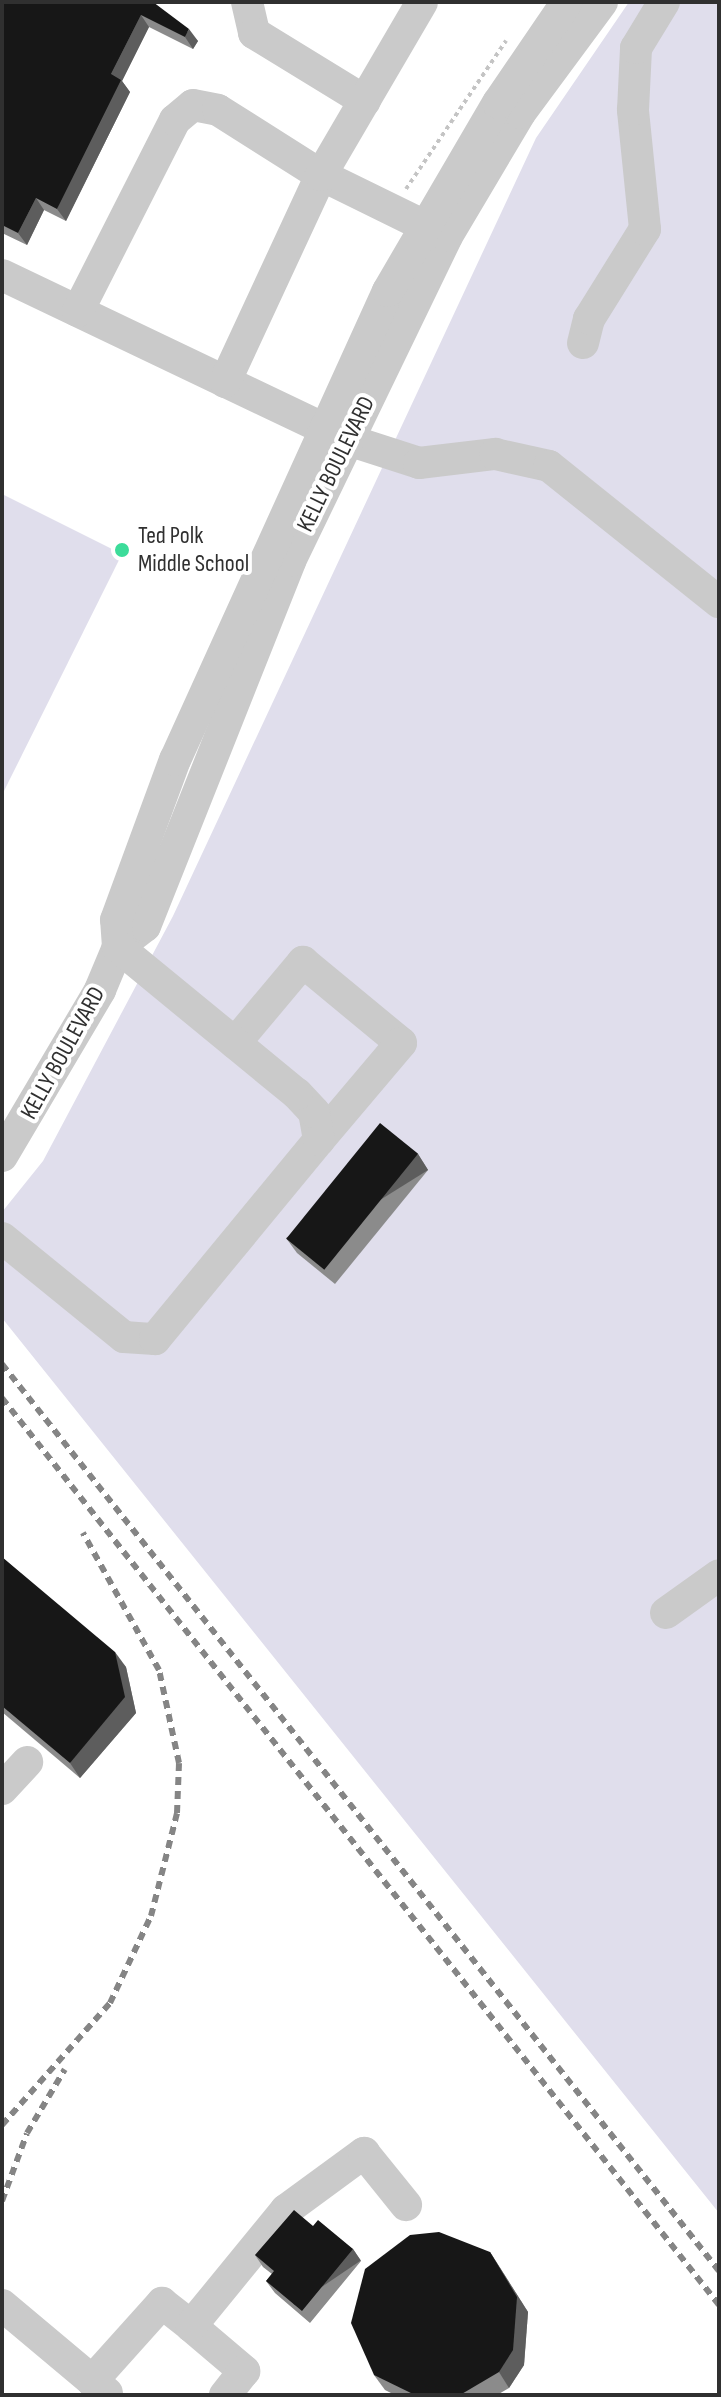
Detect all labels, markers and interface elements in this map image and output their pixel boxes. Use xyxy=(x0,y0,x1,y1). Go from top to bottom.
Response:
street label: KELLY BOULEVARD xyxy=(291,392,381,536)
place label: Ted Polk Middle School xyxy=(138,522,249,578)
marker: Ted Polk Middle School xyxy=(113,541,131,559)
street label: KELLY BOULEVARD xyxy=(15,982,111,1124)

